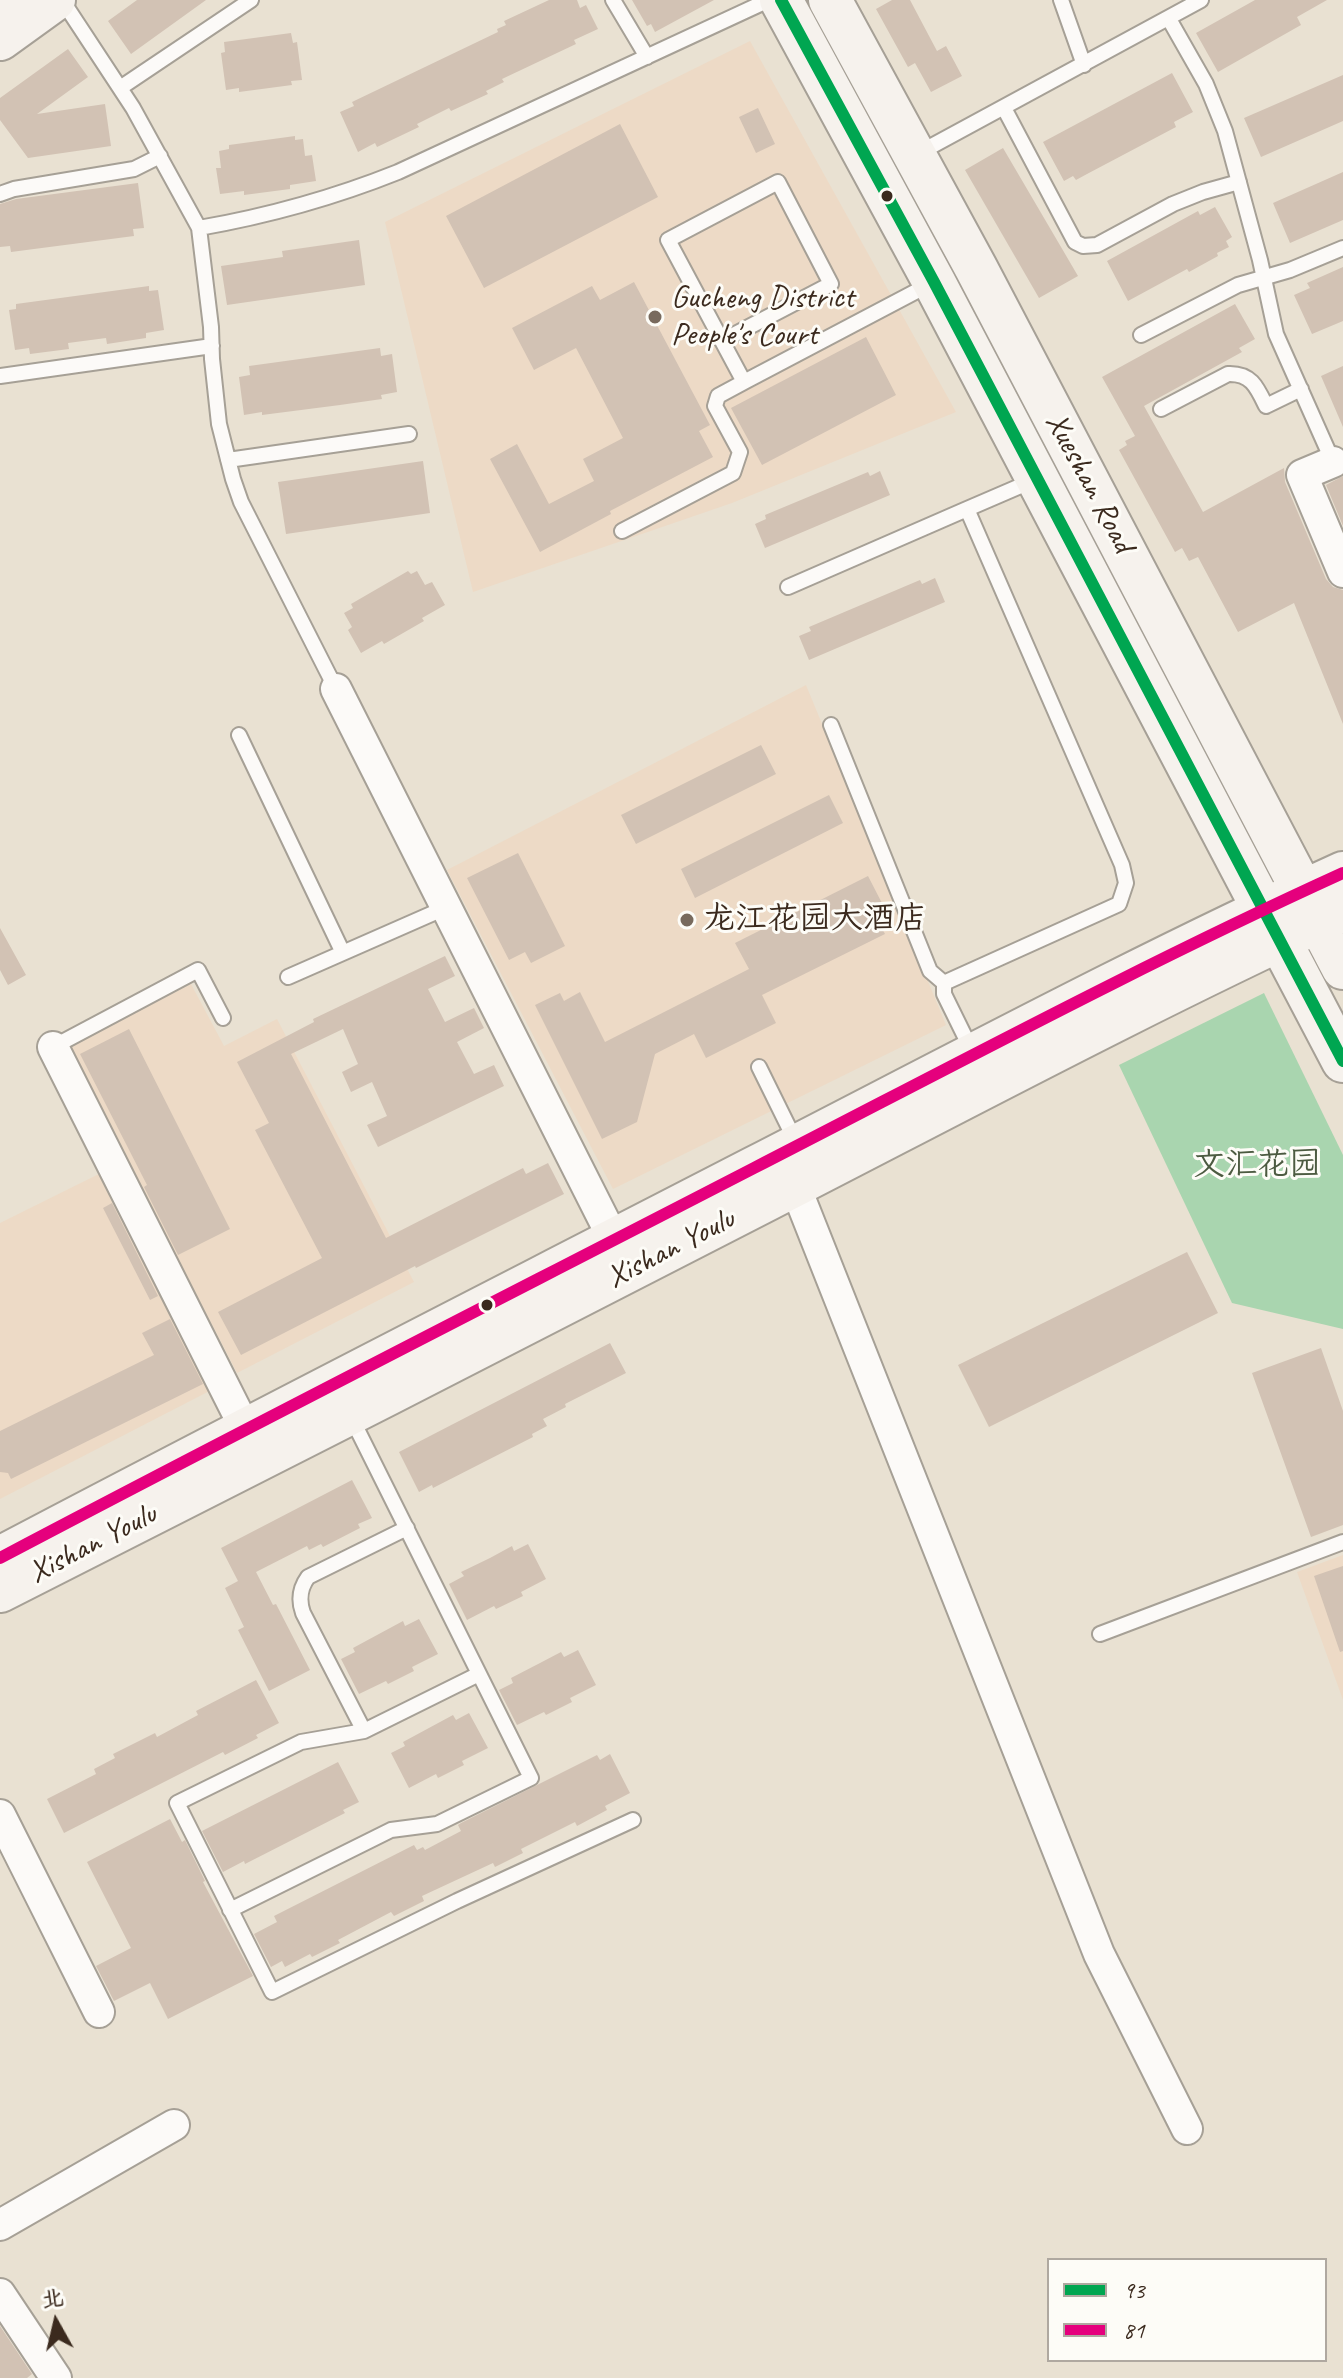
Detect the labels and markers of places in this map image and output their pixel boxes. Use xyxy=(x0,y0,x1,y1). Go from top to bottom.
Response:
unlabelled marker xyxy=(879,188,895,204)
place label: Gucheng District People's Court xyxy=(671,280,854,355)
marker: Gucheng District People's Court xyxy=(646,308,664,326)
place label: 龙江花园大酒店 xyxy=(703,901,927,939)
marker: 龙江花园大酒店 xyxy=(678,911,696,929)
unlabelled marker xyxy=(479,1297,495,1313)

